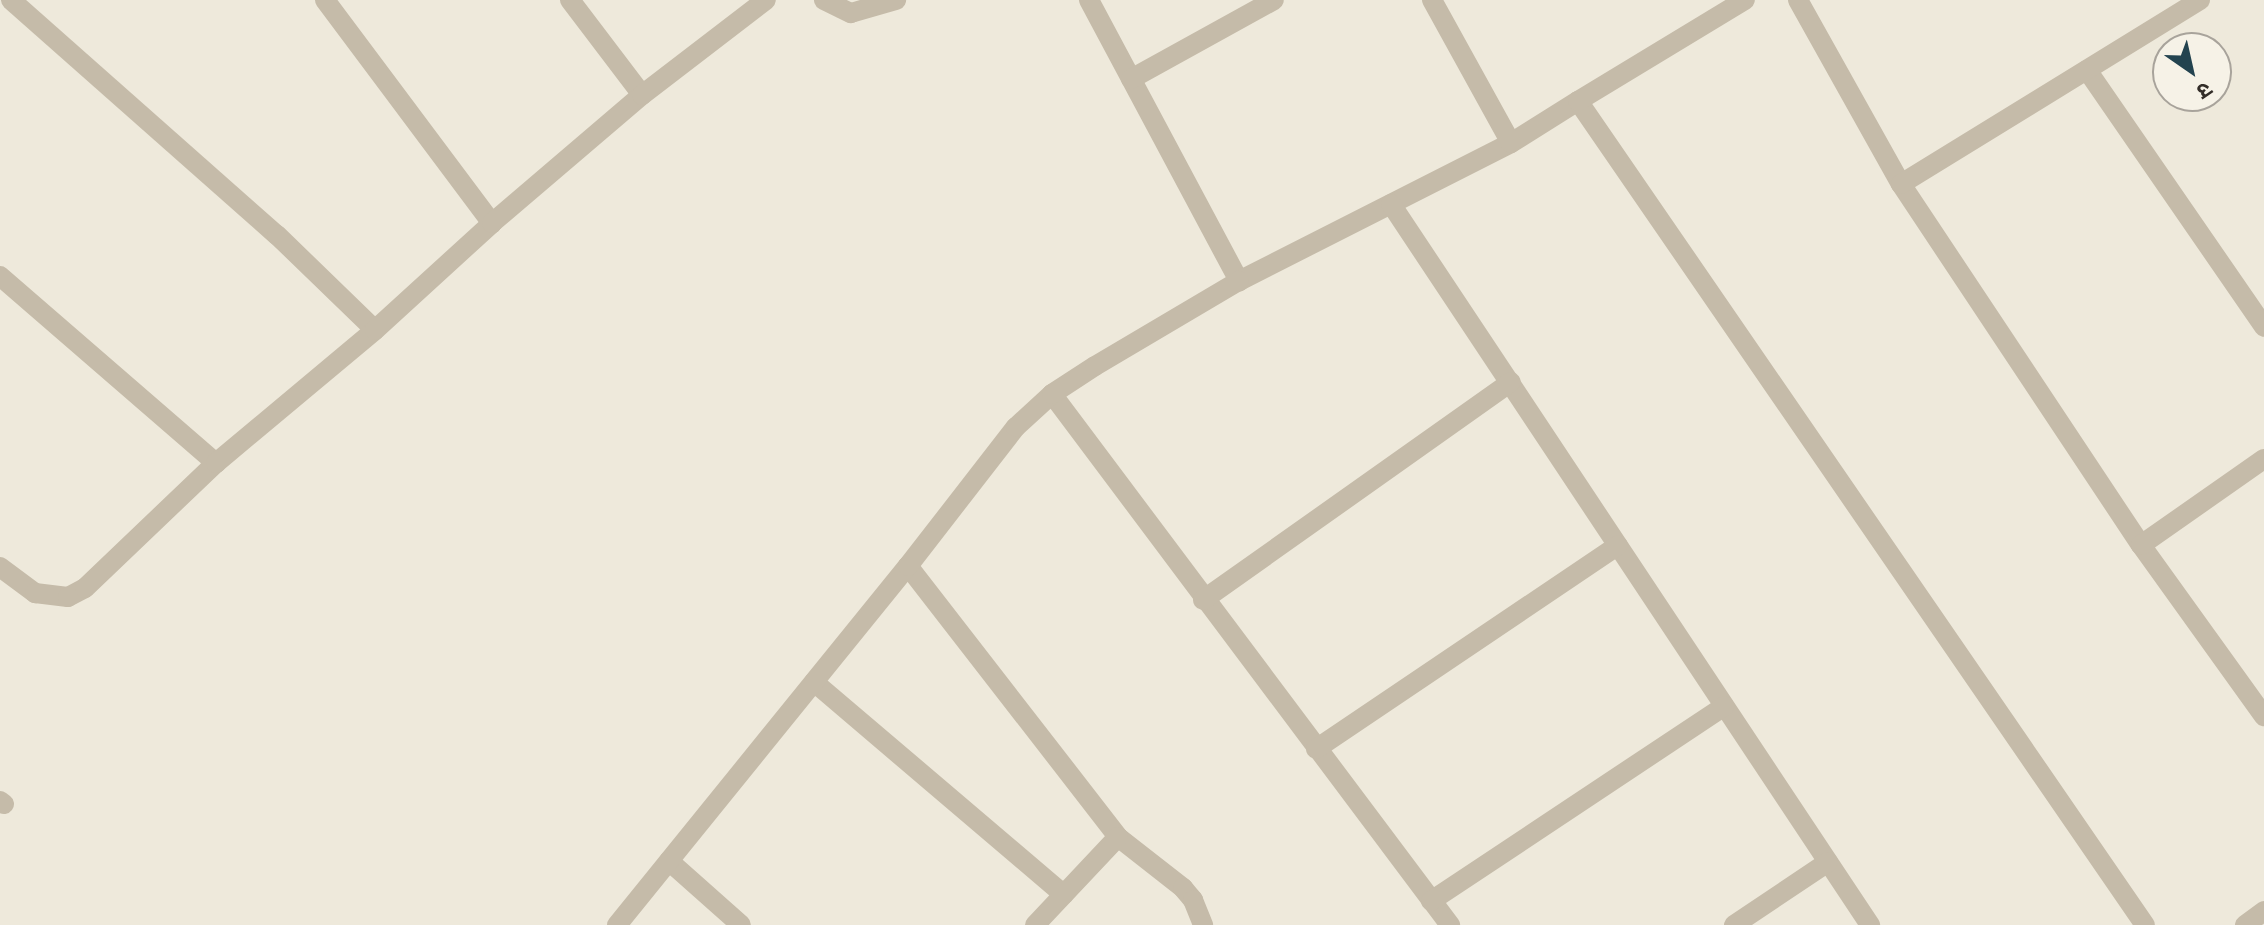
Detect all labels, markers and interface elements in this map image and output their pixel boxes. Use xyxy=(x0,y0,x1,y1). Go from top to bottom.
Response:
north arrow xyxy=(2152,32,2232,112)
text: उ xyxy=(2193,78,2216,103)

